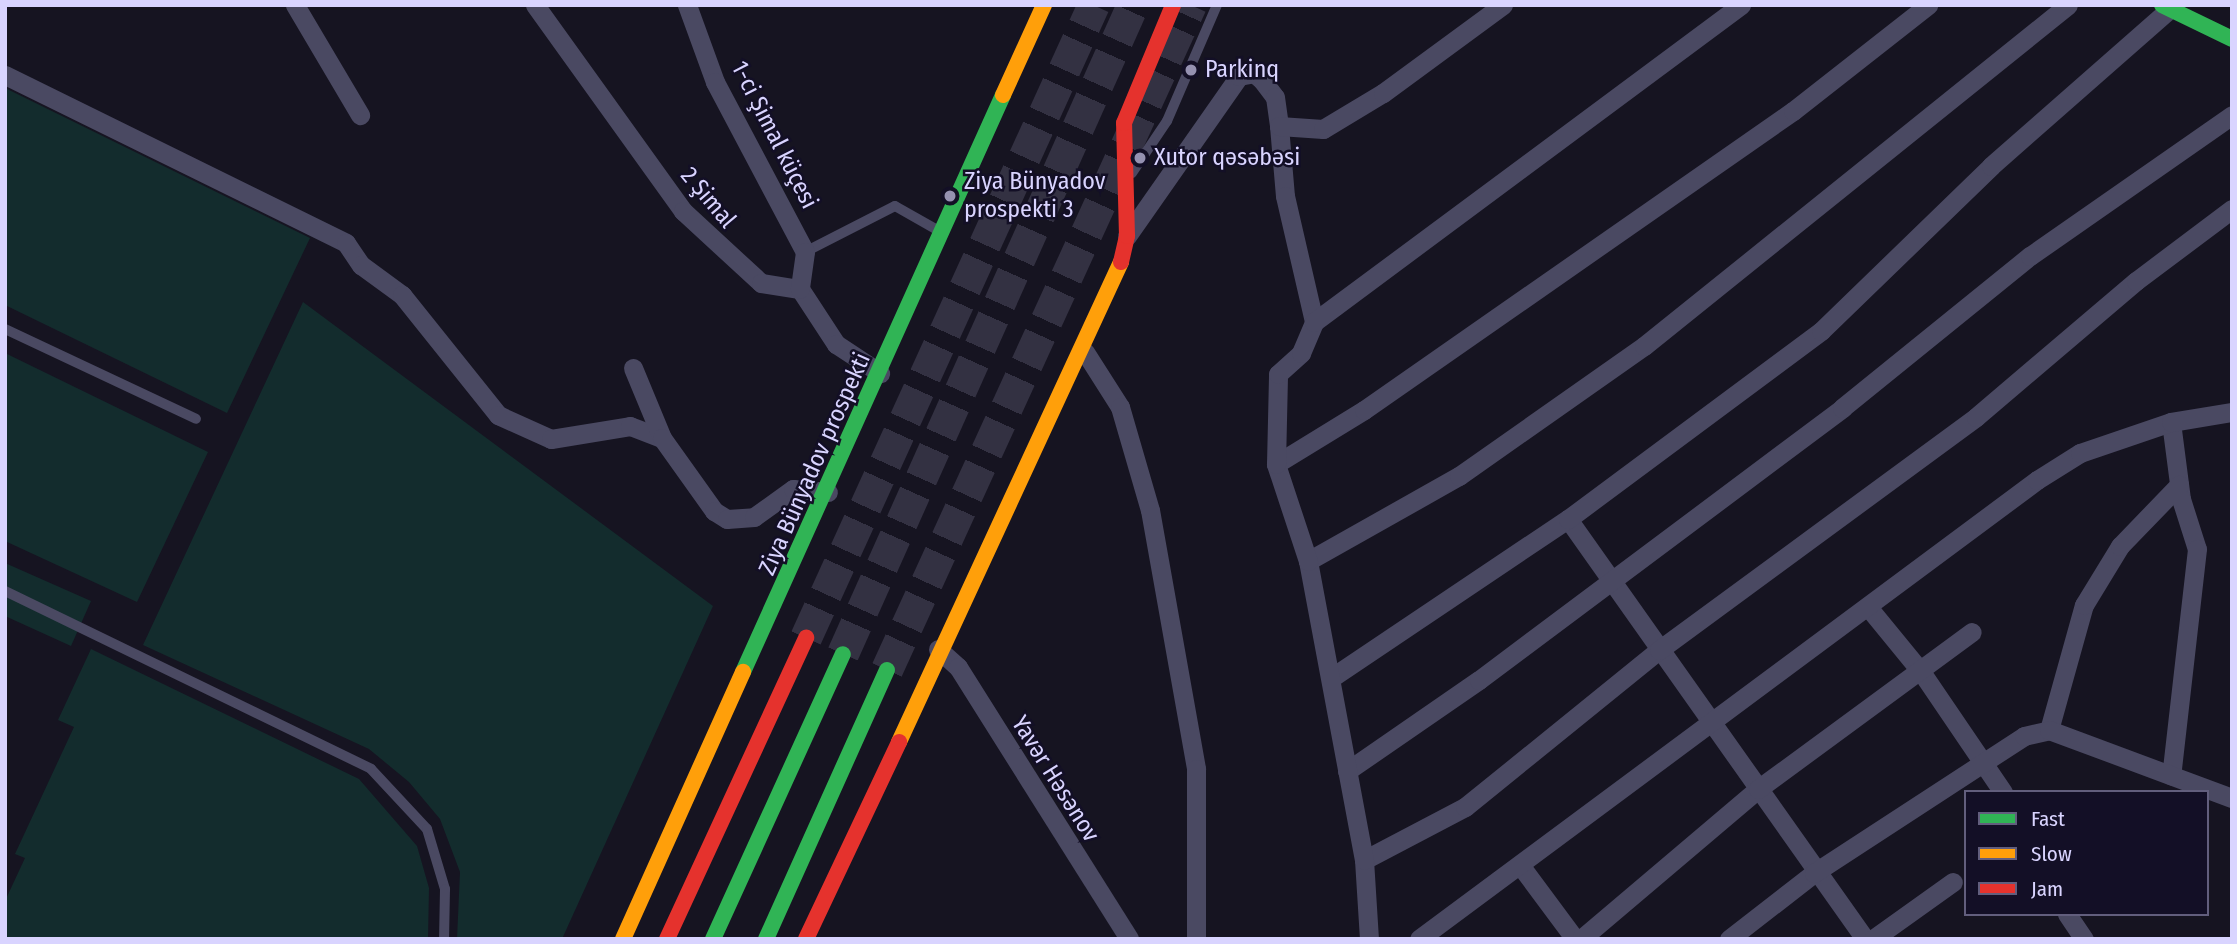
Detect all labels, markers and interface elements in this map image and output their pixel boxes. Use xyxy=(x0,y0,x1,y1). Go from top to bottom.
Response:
street label: 1-ci Şimal küçesi xyxy=(724,56,824,214)
place label: Parkinq xyxy=(1205,56,1279,84)
marker: Parkinq xyxy=(1183,62,1199,78)
place label: Xutor qəsəbəsi xyxy=(1154,144,1300,172)
marker: Xutor qəsəbəsi xyxy=(1132,150,1148,166)
street label: 2 Şimal xyxy=(674,162,742,234)
place label: Ziya Bünyadov prospekti 3 xyxy=(964,168,1106,224)
marker: Ziya Bünyadov prospekti 3 xyxy=(942,188,958,204)
street label: Ziya Bünyadov prospekti xyxy=(753,348,877,580)
street label: Yavər Həsənov xyxy=(1005,711,1105,847)
legend xyxy=(1964,790,2209,916)
text: Fast xyxy=(2031,806,2065,832)
text: Slow xyxy=(2031,841,2072,867)
text: Jam xyxy=(2031,876,2063,902)

